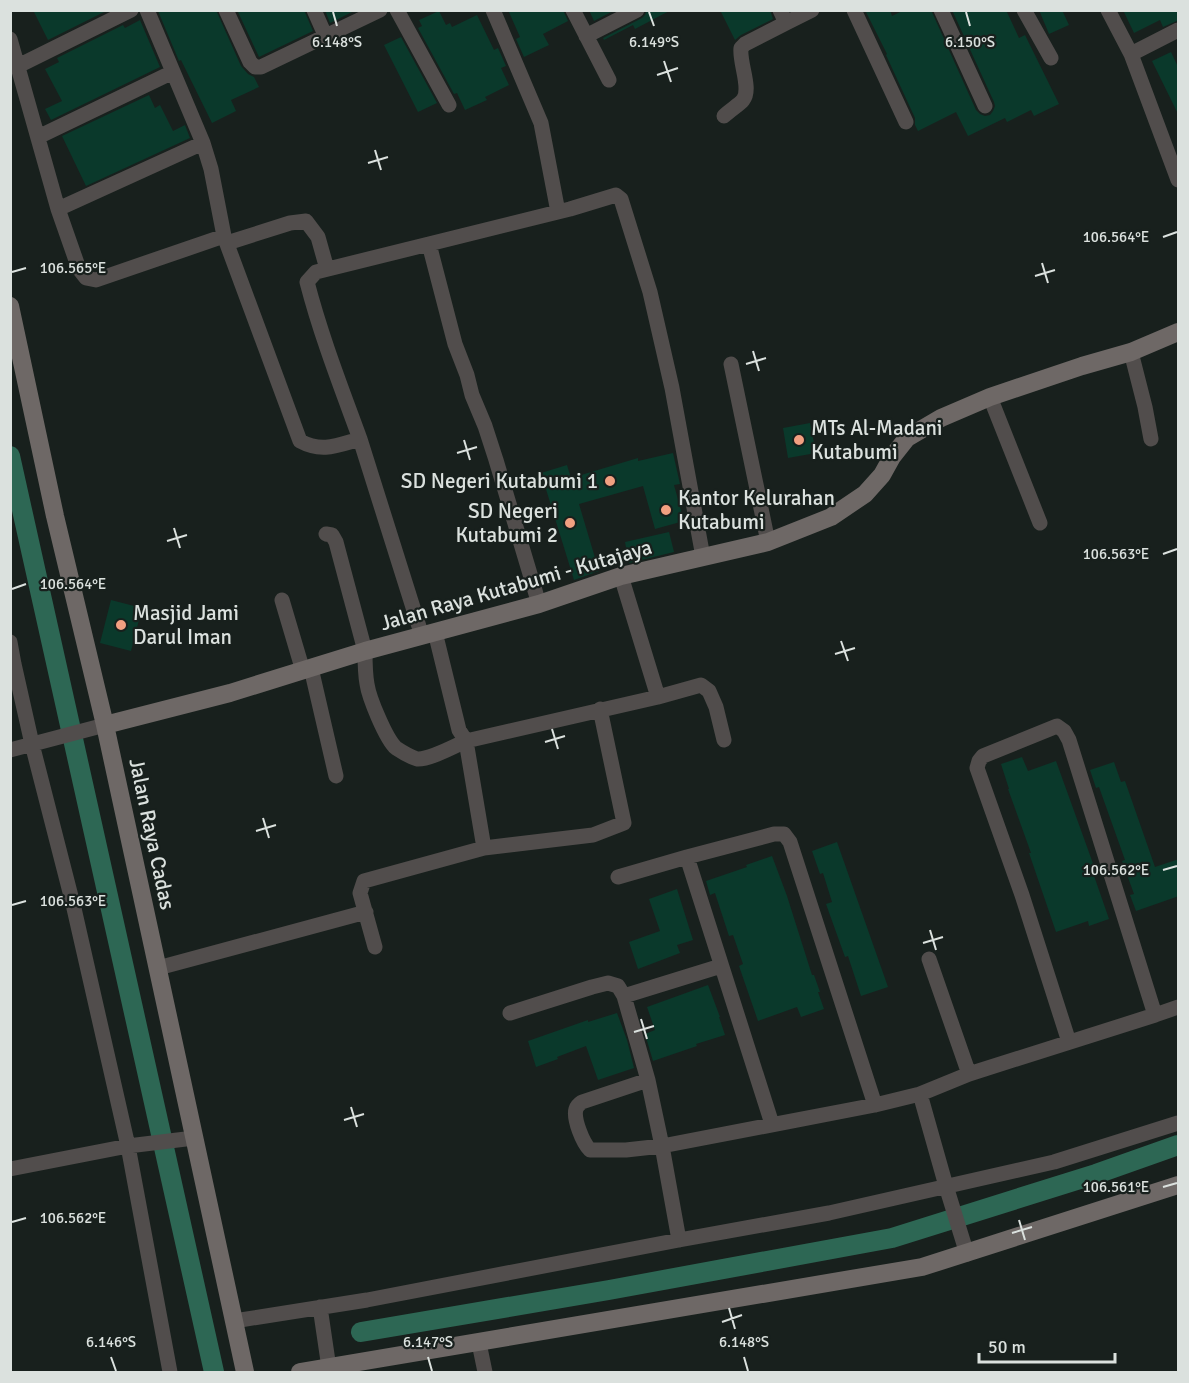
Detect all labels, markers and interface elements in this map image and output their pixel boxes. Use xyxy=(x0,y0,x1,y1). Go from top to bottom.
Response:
text: 6.148°S xyxy=(312,33,362,51)
text: 6.149°S xyxy=(629,33,679,51)
text: 6.150°S xyxy=(945,33,995,51)
text: 106.564°E xyxy=(1083,228,1149,246)
text: 106.565°E xyxy=(40,259,106,277)
place label: MTs Al-Madani Kutabumi xyxy=(811,415,943,465)
marker: MTs Al-Madani Kutabumi xyxy=(792,433,806,447)
place label: SD Negeri Kutabumi 1 xyxy=(401,468,598,494)
marker: SD Negeri Kutabumi 1 xyxy=(603,474,617,488)
place label: Kantor Kelurahan Kutabumi xyxy=(678,485,835,535)
place label: SD Negeri Kutabumi 2 xyxy=(455,498,558,548)
marker: Kantor Kelurahan Kutabumi xyxy=(659,503,673,517)
marker: SD Negeri Kutabumi 2 xyxy=(563,516,577,530)
street label: Jalan Raya Kutabumi - Kutajaya xyxy=(377,534,655,636)
text: 106.563°E xyxy=(1083,545,1149,563)
text: 106.564°E xyxy=(40,575,106,593)
place label: Masjid Jami Darul Iman xyxy=(133,600,239,650)
marker: Masjid Jami Darul Iman xyxy=(114,618,128,632)
street label: Jalan Raya Cadas xyxy=(123,756,181,912)
text: 106.562°E xyxy=(1083,861,1149,879)
text: 106.563°E xyxy=(40,892,106,910)
text: 106.561°E xyxy=(1083,1178,1149,1196)
text: 106.562°E xyxy=(40,1209,106,1227)
scale bar xyxy=(979,1326,1116,1364)
text: 6.146°S xyxy=(86,1333,136,1351)
text: 6.147°S xyxy=(403,1333,453,1351)
text: 6.148°S xyxy=(719,1333,769,1351)
text: 50 m xyxy=(988,1336,1026,1358)

